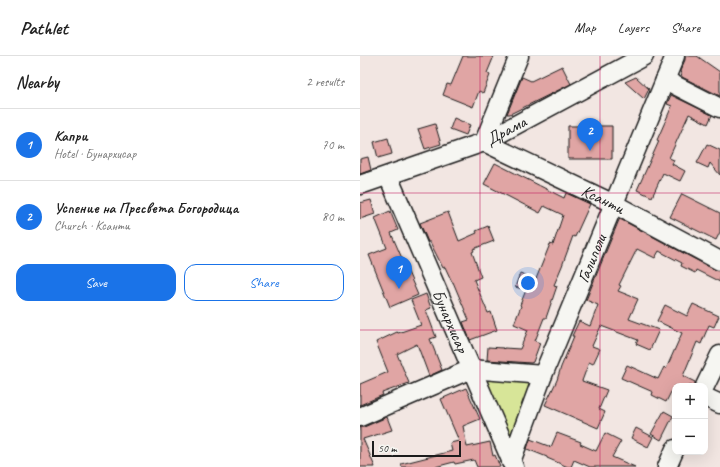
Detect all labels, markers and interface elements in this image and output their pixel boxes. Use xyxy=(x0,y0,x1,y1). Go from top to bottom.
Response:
text: Pathlet xyxy=(20,16,68,40)
text: Map xyxy=(574,19,596,36)
text: Layers xyxy=(618,19,649,36)
text: Share xyxy=(671,19,700,36)
text: Nearby xyxy=(16,72,59,93)
text: 2 results xyxy=(306,74,344,90)
street label: Драма xyxy=(482,110,531,150)
pin: 2 xyxy=(577,118,603,151)
text: Капри xyxy=(54,127,88,146)
text: 1 xyxy=(26,137,32,153)
text: 70 m xyxy=(322,137,344,153)
text: Hotel · Бунархисар xyxy=(54,146,136,162)
street label: Ксанти xyxy=(578,180,630,219)
text: Успение на Пресвета Богородица xyxy=(54,199,238,218)
text: 2 xyxy=(26,209,32,225)
text: 80 m xyxy=(322,209,344,225)
text: Church · Ксанти xyxy=(54,218,130,234)
street label: Галиполи xyxy=(572,230,611,285)
pin: 1 xyxy=(386,256,412,289)
button: Save xyxy=(16,264,176,301)
button: Share xyxy=(184,264,344,301)
your location xyxy=(518,273,538,293)
street label: Бунархисар xyxy=(428,286,474,357)
map controls xyxy=(672,383,708,455)
button: + xyxy=(672,383,708,419)
button: − xyxy=(672,419,708,455)
scale bar xyxy=(372,439,461,458)
text: 50 m xyxy=(378,441,397,455)

